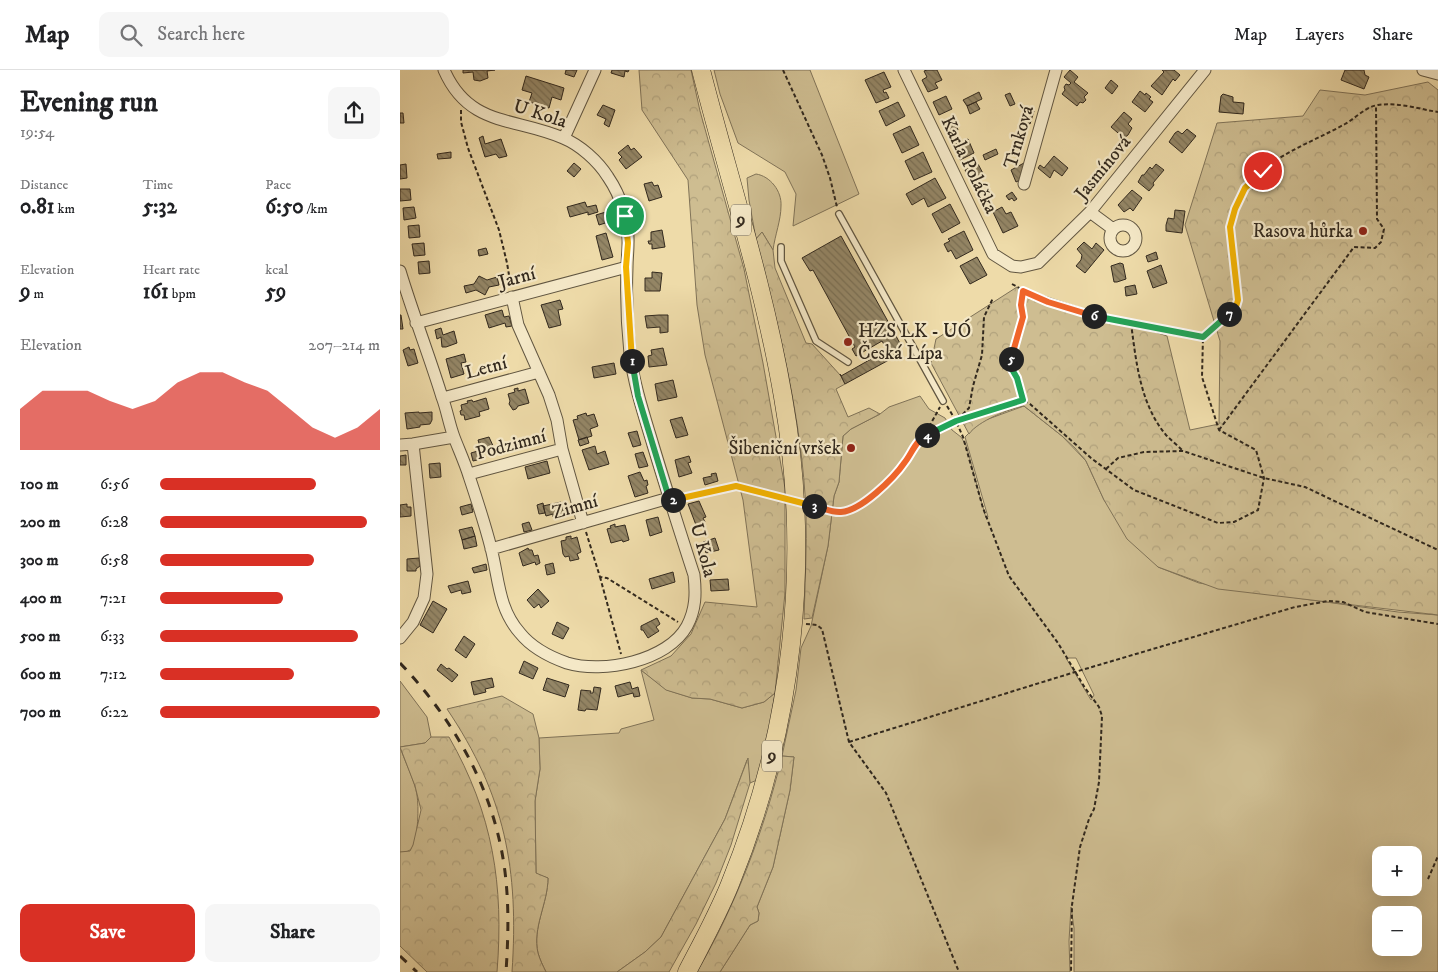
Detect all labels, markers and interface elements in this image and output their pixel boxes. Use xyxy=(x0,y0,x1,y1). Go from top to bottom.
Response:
search box xyxy=(99,12,449,57)
text: Map xyxy=(25,20,69,50)
icon: search xyxy=(117,21,145,49)
text: Search here xyxy=(157,23,245,46)
text: Map xyxy=(1234,24,1267,46)
text: Layers xyxy=(1295,24,1344,46)
text: Share xyxy=(1372,24,1413,46)
text: Evening run xyxy=(20,85,158,120)
button: share xyxy=(328,87,380,139)
street label: U Kola xyxy=(510,95,570,133)
street label: Trnková xyxy=(999,103,1039,171)
street label: Karla Poláčka xyxy=(936,113,1002,217)
text: 19:54 xyxy=(20,122,54,142)
street label: Jasmínová xyxy=(1069,131,1136,206)
pin xyxy=(1242,150,1284,192)
icon: check xyxy=(1249,157,1277,185)
text: Distance xyxy=(20,176,68,194)
text: Time xyxy=(143,176,173,194)
text: Pace xyxy=(265,176,291,194)
text: 0.81 xyxy=(20,194,55,220)
text: 5:32 xyxy=(143,194,177,220)
text: 6:50 xyxy=(265,194,303,220)
pin xyxy=(604,195,646,237)
text: km xyxy=(55,200,75,218)
text: /km xyxy=(303,200,328,218)
icon: arrive xyxy=(611,202,639,230)
road number: 9 xyxy=(731,204,751,236)
place label: Rasova hůrka xyxy=(1253,220,1353,243)
marker: Rasova hůrka xyxy=(1357,225,1369,237)
text: Elevation xyxy=(20,261,74,279)
text: Heart rate xyxy=(143,261,200,279)
text: kcal xyxy=(265,261,288,279)
street label: Jarní xyxy=(494,262,539,294)
text: 9 xyxy=(20,279,30,305)
text: 161 xyxy=(143,279,169,305)
text: 59 xyxy=(265,279,286,305)
text: m xyxy=(30,285,44,303)
text: bpm xyxy=(169,285,196,303)
pin: 7 xyxy=(1216,302,1242,326)
pin: 6 xyxy=(1082,304,1106,328)
text: 7 xyxy=(1226,305,1233,323)
text: 6 xyxy=(1091,307,1098,325)
place label: HZS LK - UÓ Česká Lípa xyxy=(858,318,971,365)
text: Elevation xyxy=(20,335,82,355)
text: 207–214 m xyxy=(308,335,380,355)
marker: HZS LK - UÓ Česká Lípa xyxy=(842,336,854,348)
pin: 5 xyxy=(998,346,1024,372)
pin: 1 xyxy=(620,348,644,374)
text: 5 xyxy=(1008,350,1015,368)
street label: Letní xyxy=(463,351,511,385)
text: 1 xyxy=(630,352,635,370)
pin: 4 xyxy=(914,422,940,448)
street label: Podzimní xyxy=(473,424,550,465)
text: 4 xyxy=(923,426,932,444)
place label: Šibeniční vršek xyxy=(728,435,842,460)
marker: Šibeniční vršek xyxy=(845,442,857,454)
text: 100 m xyxy=(20,474,59,494)
text: 6:56 xyxy=(100,474,129,494)
pin: 2 xyxy=(660,488,686,512)
street label: Zimní xyxy=(550,489,601,524)
text: 2 xyxy=(670,491,677,509)
pin: 3 xyxy=(802,494,826,518)
text: 3 xyxy=(812,497,817,515)
text: 200 m xyxy=(20,512,61,532)
text: 6:28 xyxy=(100,512,128,532)
street label: U Kola xyxy=(685,521,721,579)
text: 300 m xyxy=(20,550,59,570)
text: 6:58 xyxy=(100,550,128,570)
text: 400 m xyxy=(20,588,62,608)
text: 7:21 xyxy=(100,588,126,608)
text: 500 m xyxy=(20,626,61,646)
text: 6:33 xyxy=(100,626,124,646)
text: 600 m xyxy=(20,664,61,684)
text: 7:12 xyxy=(100,664,126,684)
text: 700 m xyxy=(20,702,61,722)
text: 6:22 xyxy=(100,702,128,722)
road number: 9 xyxy=(762,740,782,771)
map controls xyxy=(1372,846,1422,956)
button: + xyxy=(1372,846,1422,896)
button: Save xyxy=(20,904,195,962)
button: Share xyxy=(205,904,380,962)
button: − xyxy=(1372,906,1422,956)

